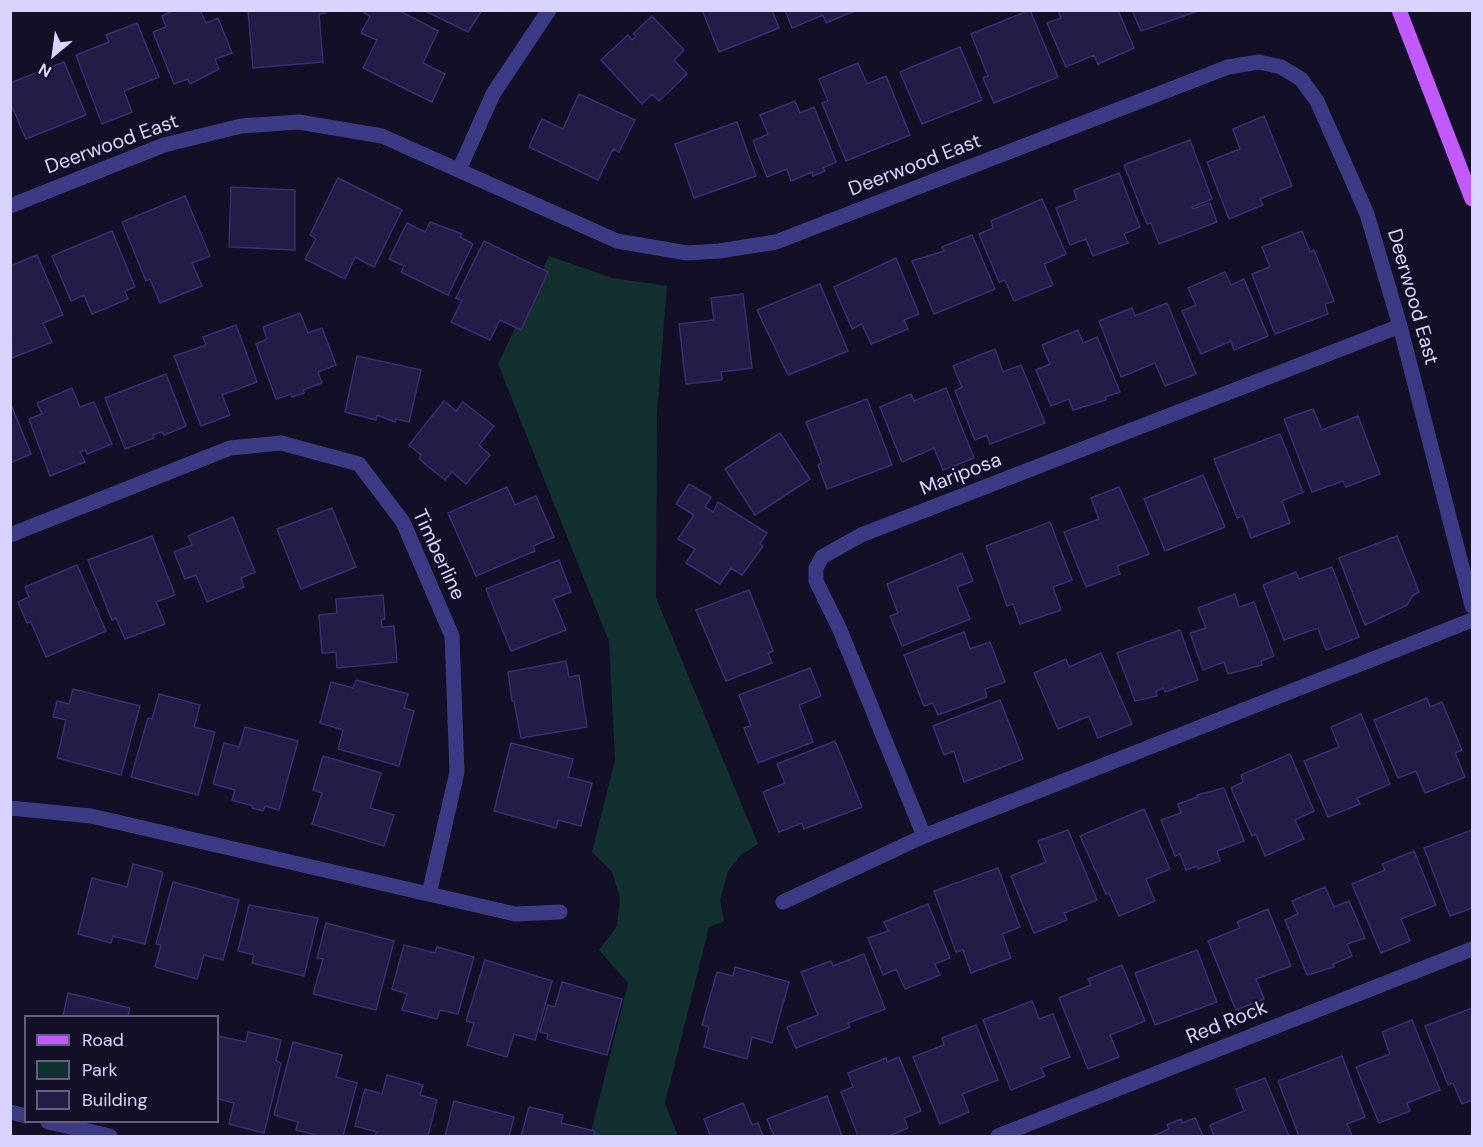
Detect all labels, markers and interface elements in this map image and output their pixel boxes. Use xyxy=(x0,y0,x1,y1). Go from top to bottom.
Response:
north arrow xyxy=(24,24,84,84)
text: N xyxy=(35,58,55,82)
street label: Deerwood East xyxy=(42,110,182,180)
street label: Deerwood East xyxy=(845,130,985,202)
street label: Deerwood East xyxy=(1381,226,1443,368)
street label: Mariposa xyxy=(917,449,1005,501)
street label: Timberline xyxy=(407,506,469,604)
street label: Red Rock xyxy=(1183,996,1271,1050)
legend xyxy=(24,1015,219,1123)
text: Road xyxy=(82,1028,124,1052)
text: Park xyxy=(82,1058,118,1082)
text: Building xyxy=(82,1088,147,1112)

